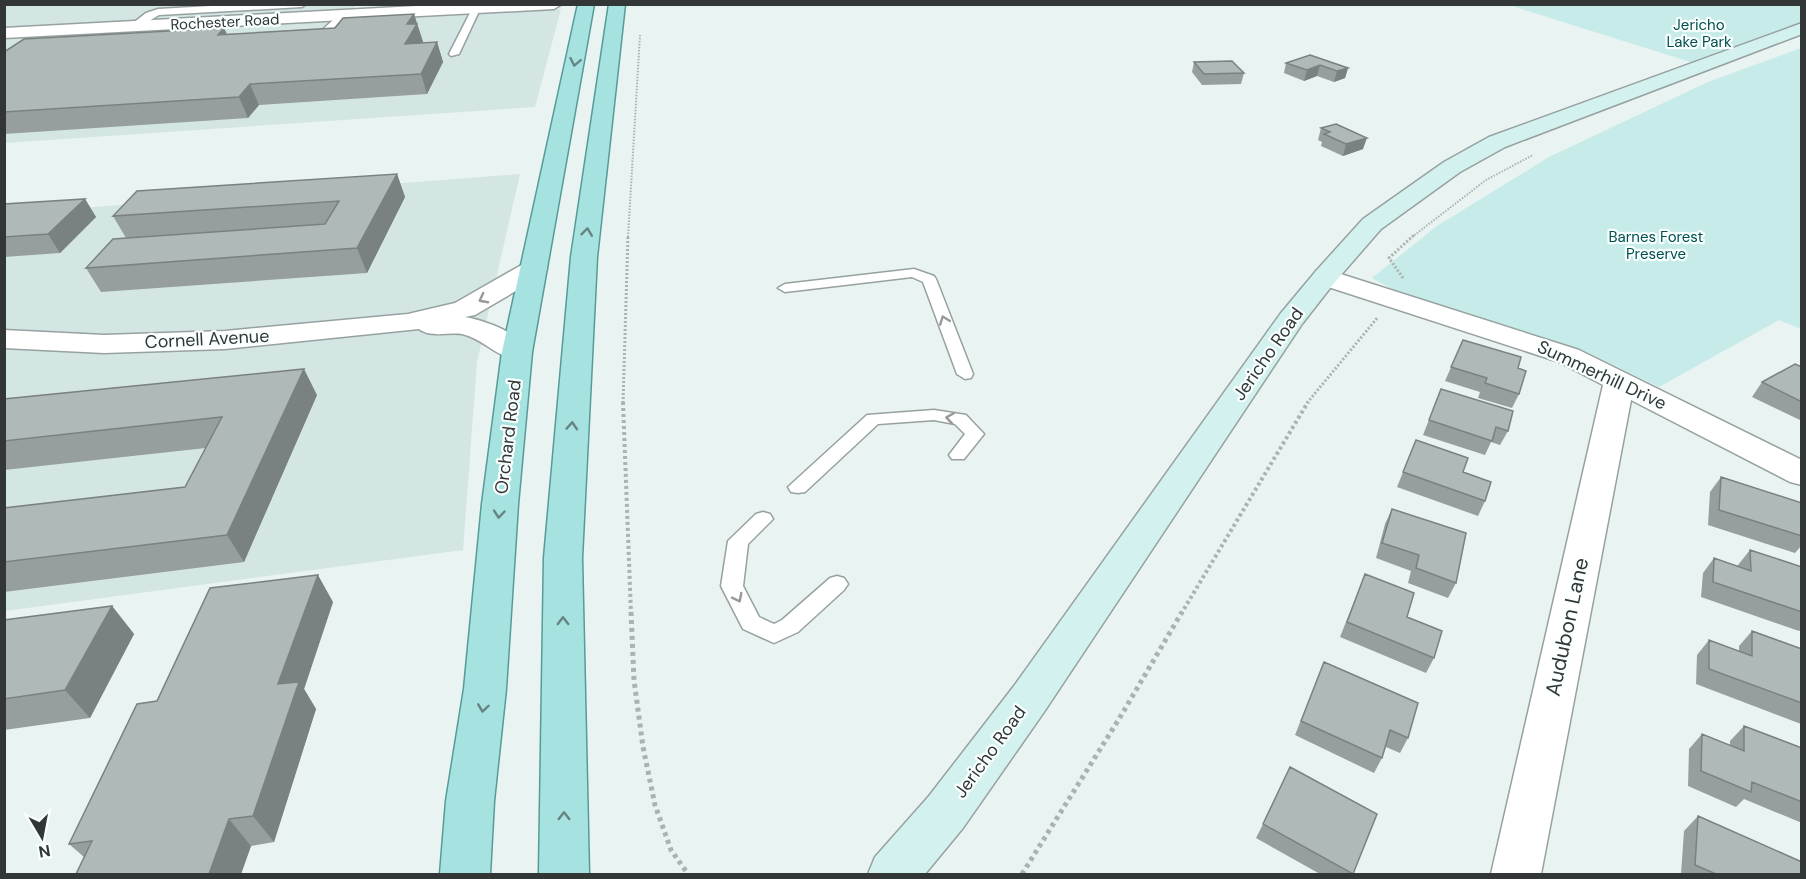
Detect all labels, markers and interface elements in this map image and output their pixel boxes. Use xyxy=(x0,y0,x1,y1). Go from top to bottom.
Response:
street label: Rochester Road xyxy=(170,9,280,35)
park label: Jericho Lake Park xyxy=(1666,15,1732,52)
one-way arrow xyxy=(569,57,581,67)
one-way arrow xyxy=(580,227,593,237)
park label: Barnes Forest Preserve xyxy=(1609,227,1704,264)
one-way arrow xyxy=(479,292,490,303)
street label: Jericho Road xyxy=(1227,303,1309,405)
one-way arrow xyxy=(939,315,952,325)
street label: Cornell Avenue xyxy=(144,324,270,354)
street label: Summerhill Drive xyxy=(1534,335,1670,415)
street label: Orchard Road xyxy=(489,378,527,496)
one-way arrow xyxy=(946,412,955,424)
one-way arrow xyxy=(565,422,578,431)
one-way arrow xyxy=(493,510,506,519)
street label: Audubon Lane xyxy=(1539,555,1595,699)
one-way arrow xyxy=(731,592,742,603)
one-way arrow xyxy=(557,617,569,626)
street label: Jericho Road xyxy=(948,701,1032,803)
one-way arrow xyxy=(477,704,489,713)
north arrow xyxy=(12,807,72,867)
one-way arrow xyxy=(558,812,570,821)
text: N xyxy=(37,840,52,863)

